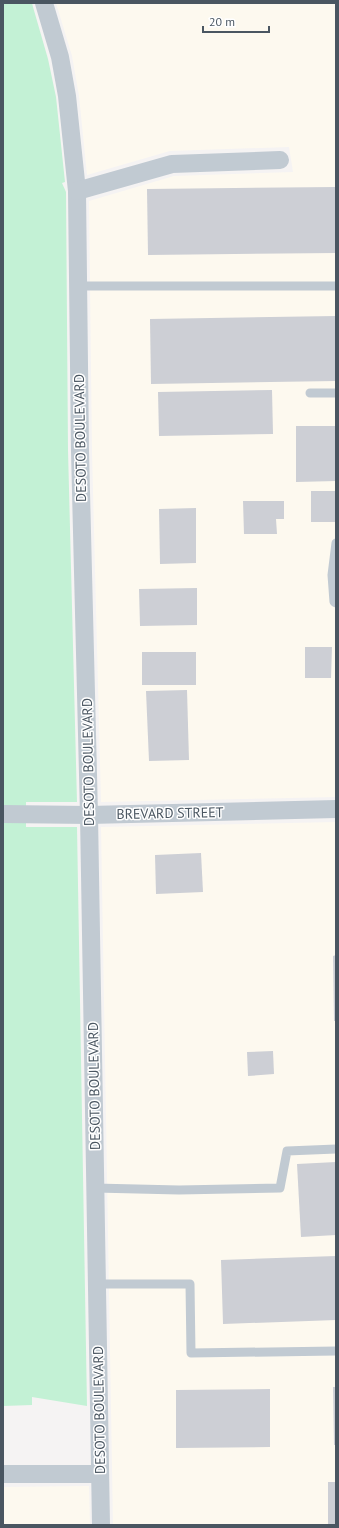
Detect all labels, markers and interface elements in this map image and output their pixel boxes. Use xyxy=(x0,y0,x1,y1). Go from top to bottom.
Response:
scale bar xyxy=(203,8,269,34)
text: 20 m xyxy=(209,14,235,29)
street label: DESOTO BOULEVARD xyxy=(70,374,90,502)
street label: DESOTO BOULEVARD xyxy=(78,698,98,826)
street label: BREVARD STREET xyxy=(116,803,224,823)
street label: DESOTO BOULEVARD xyxy=(84,1022,104,1150)
street label: DESOTO BOULEVARD xyxy=(89,1346,109,1474)

